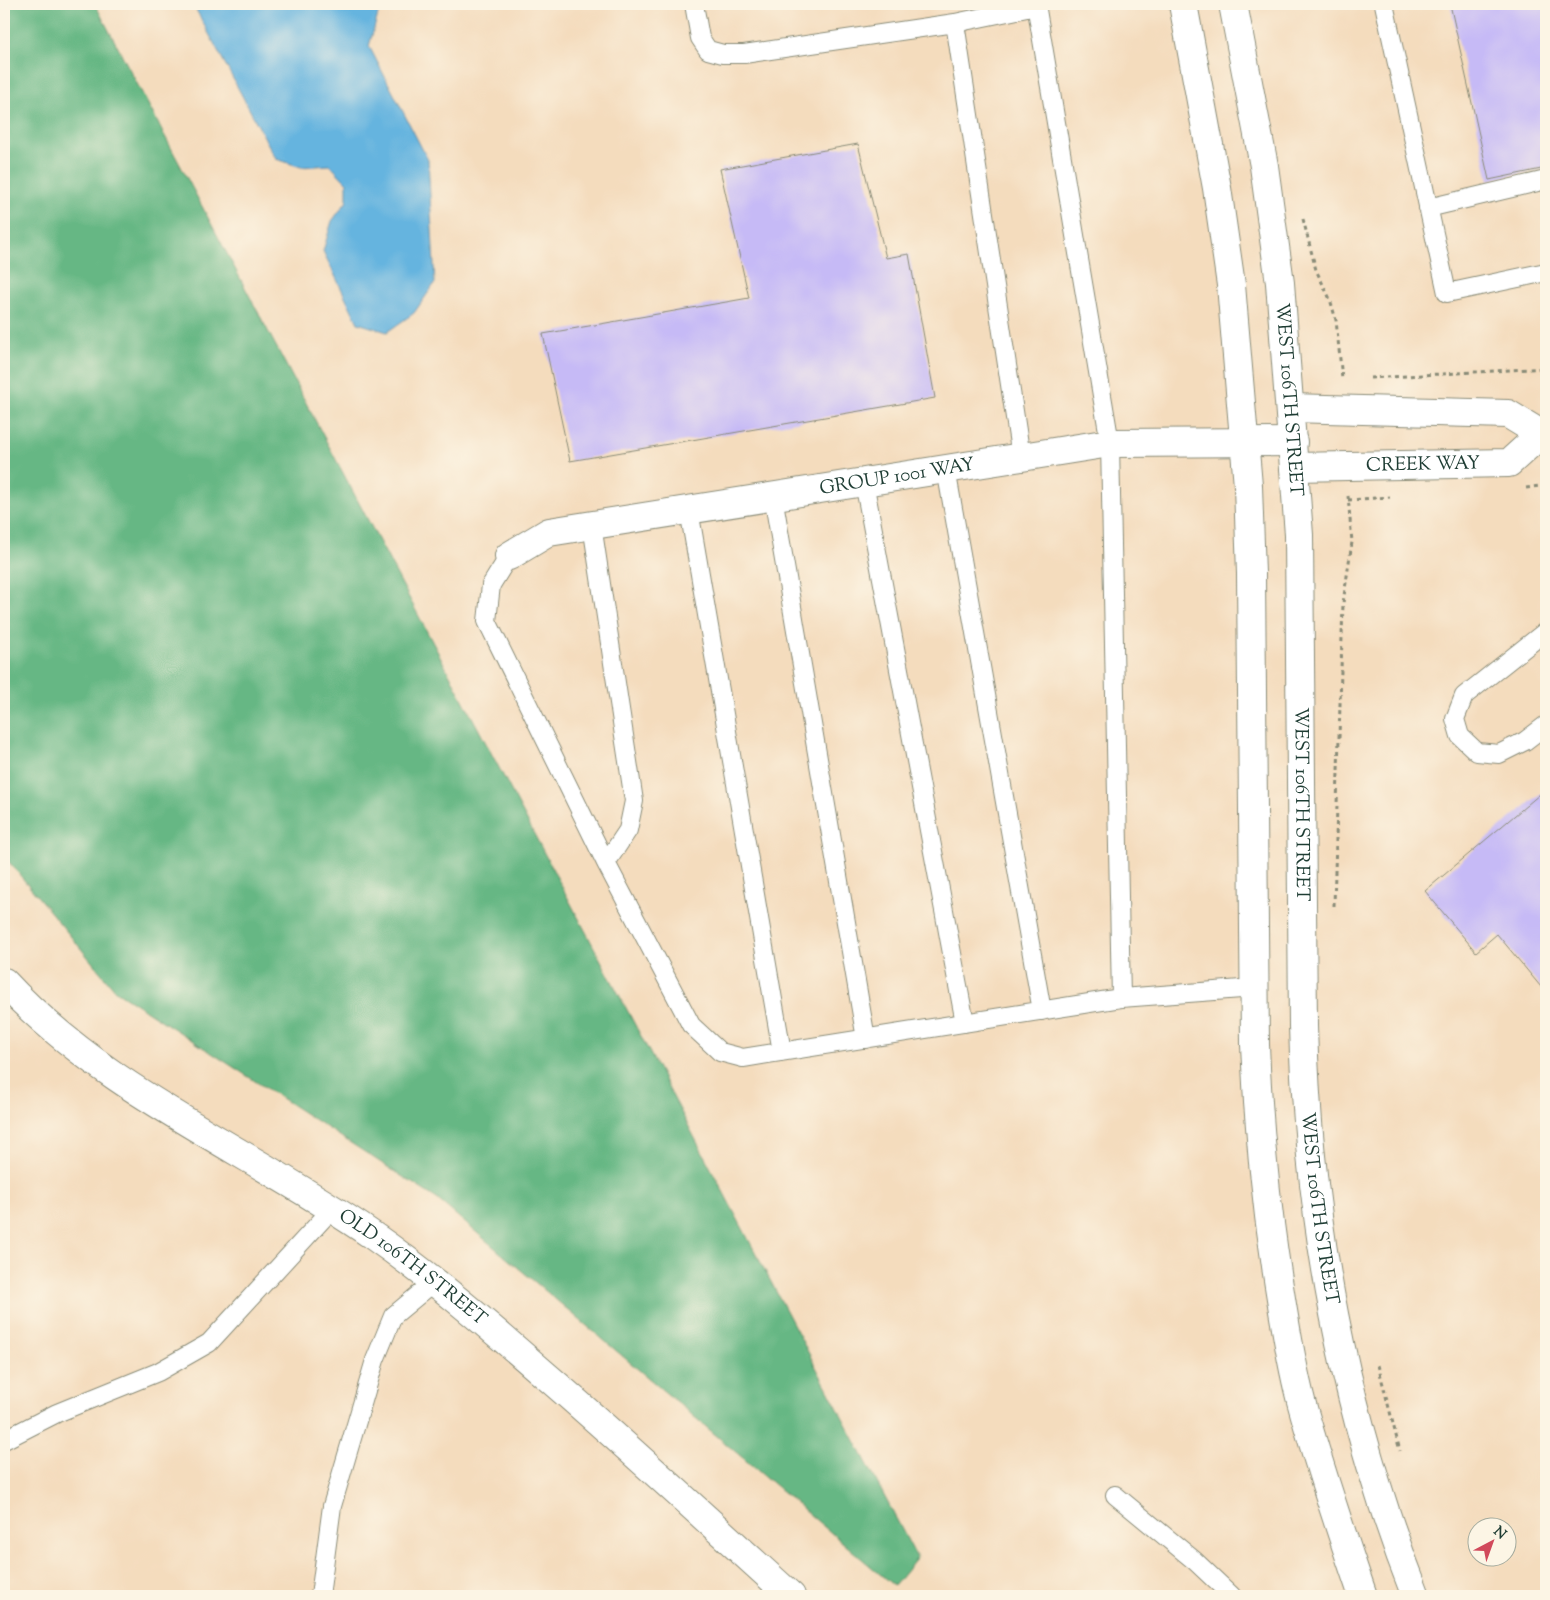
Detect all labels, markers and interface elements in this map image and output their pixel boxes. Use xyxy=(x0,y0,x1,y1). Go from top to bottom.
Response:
street label: WEST 106TH STREET xyxy=(1268,302,1310,498)
street label: CREEK WAY xyxy=(1366,450,1481,479)
street label: GROUP 1001 WAY xyxy=(818,451,977,502)
street label: WEST 106TH STREET xyxy=(1287,707,1315,901)
street label: WEST 106TH STREET xyxy=(1294,1111,1345,1307)
street label: OLD 106TH STREET xyxy=(333,1203,493,1332)
north arrow xyxy=(1468,1518,1518,1568)
text: N xyxy=(1488,1522,1510,1545)

